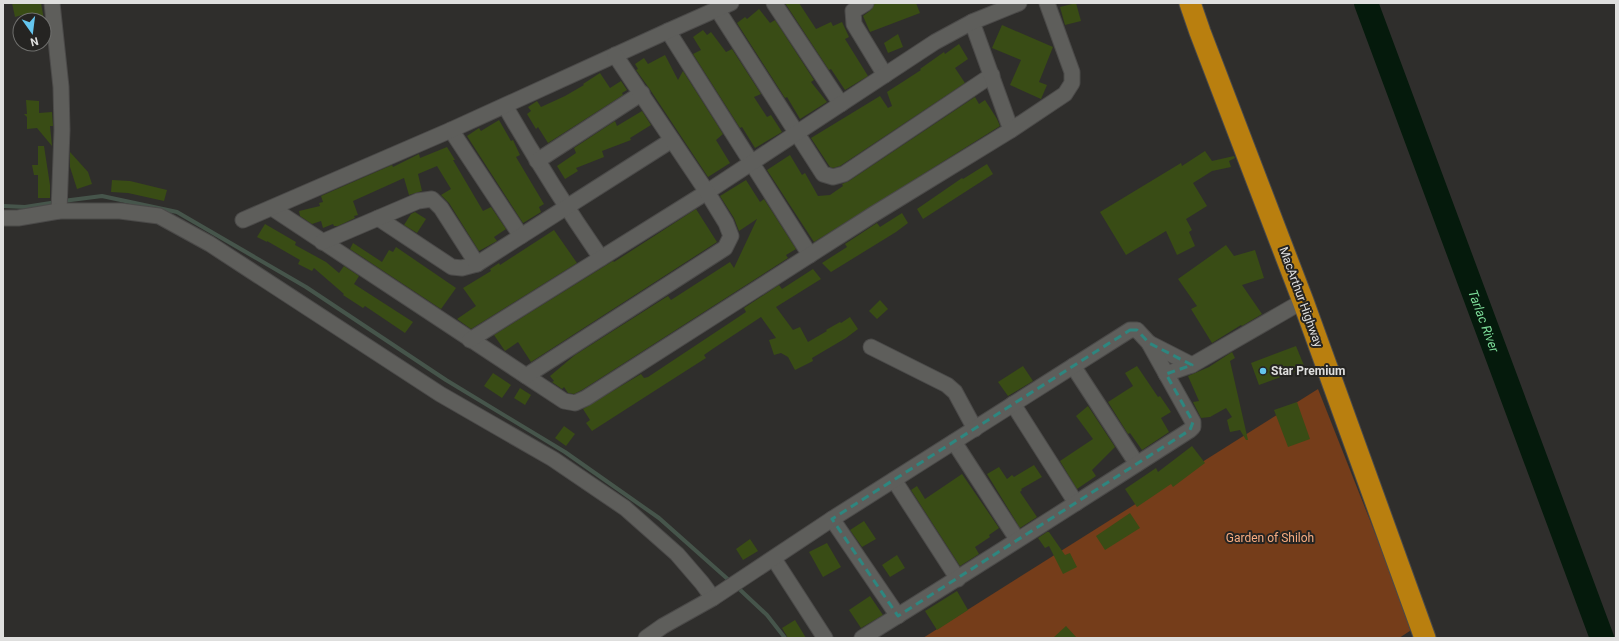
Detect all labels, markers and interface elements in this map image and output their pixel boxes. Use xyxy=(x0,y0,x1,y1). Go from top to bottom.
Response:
north arrow xyxy=(12,12,52,52)
text: N xyxy=(29,34,40,49)
street label: MacArthur Highway xyxy=(1276,245,1326,349)
water label: Tarlac River xyxy=(1466,287,1503,355)
place label: Star Premium xyxy=(1271,364,1345,378)
marker: Star Premium xyxy=(1258,366,1268,376)
park label: Garden of Shiloh xyxy=(1226,531,1314,545)

